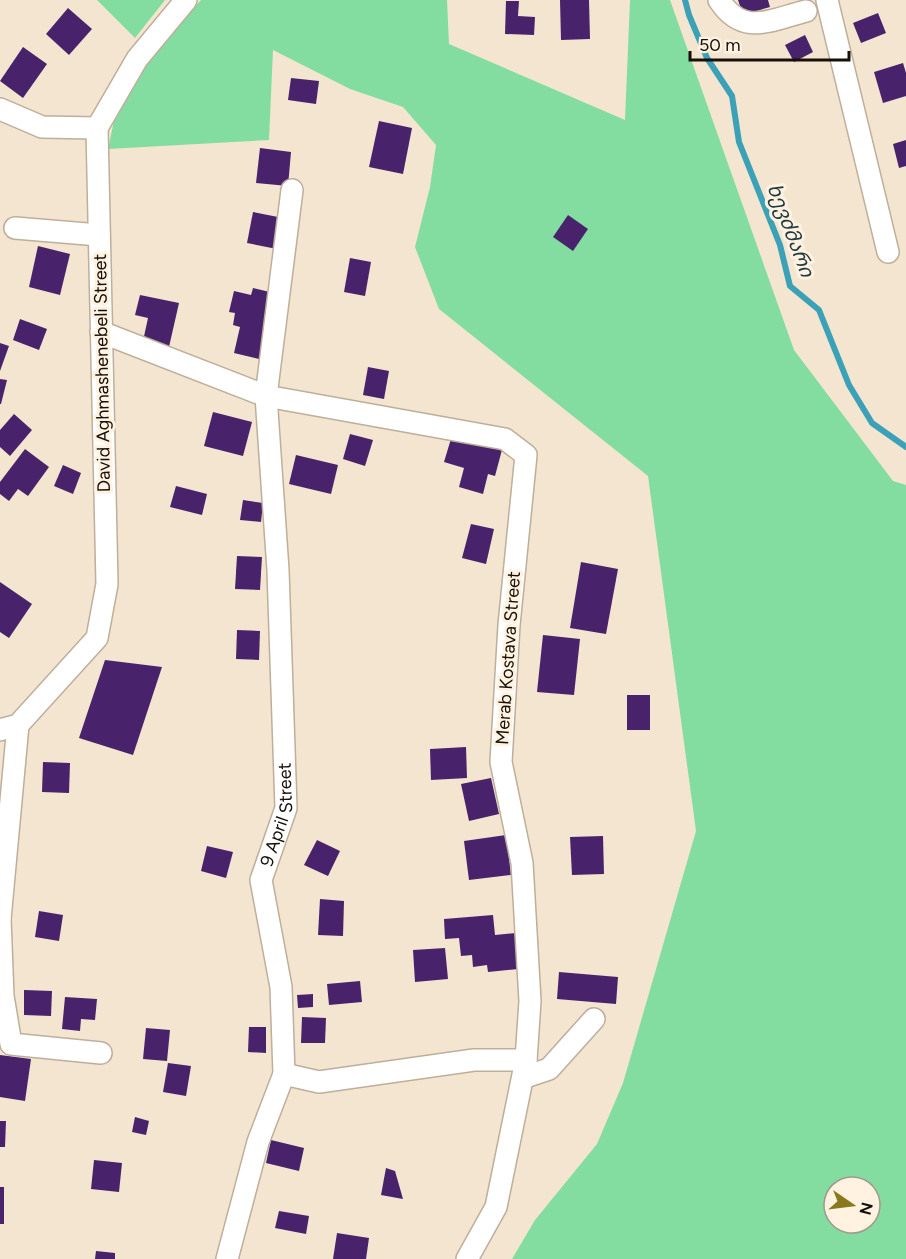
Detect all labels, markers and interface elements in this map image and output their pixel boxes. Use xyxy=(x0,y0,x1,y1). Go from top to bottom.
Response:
scale bar xyxy=(690,24,849,62)
text: 50 m xyxy=(699,34,741,56)
water label: ხევძმარი xyxy=(762,180,820,281)
street label: David Aghmashenebeli Street xyxy=(89,253,115,492)
street label: Merab Kostava Street xyxy=(491,570,525,746)
street label: 9 April Street xyxy=(256,762,297,869)
north arrow xyxy=(822,1175,882,1235)
text: N xyxy=(855,1200,877,1217)

